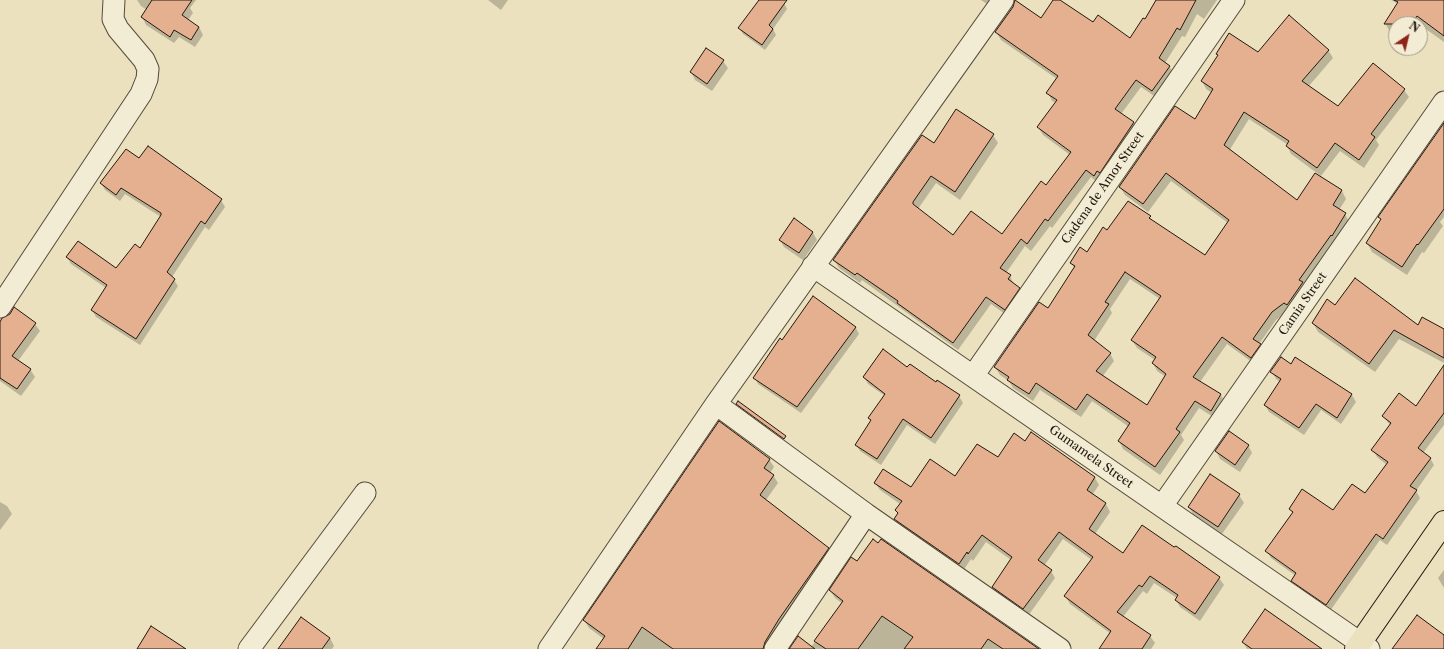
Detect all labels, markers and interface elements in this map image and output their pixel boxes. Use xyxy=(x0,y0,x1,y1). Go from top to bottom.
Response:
north arrow xyxy=(1388,16,1428,56)
text: N xyxy=(1406,19,1422,35)
street label: Cadena de Amor Street xyxy=(1059,129,1147,247)
street label: Camia Street xyxy=(1276,270,1330,338)
street label: Gumamela Street xyxy=(1046,423,1136,491)

